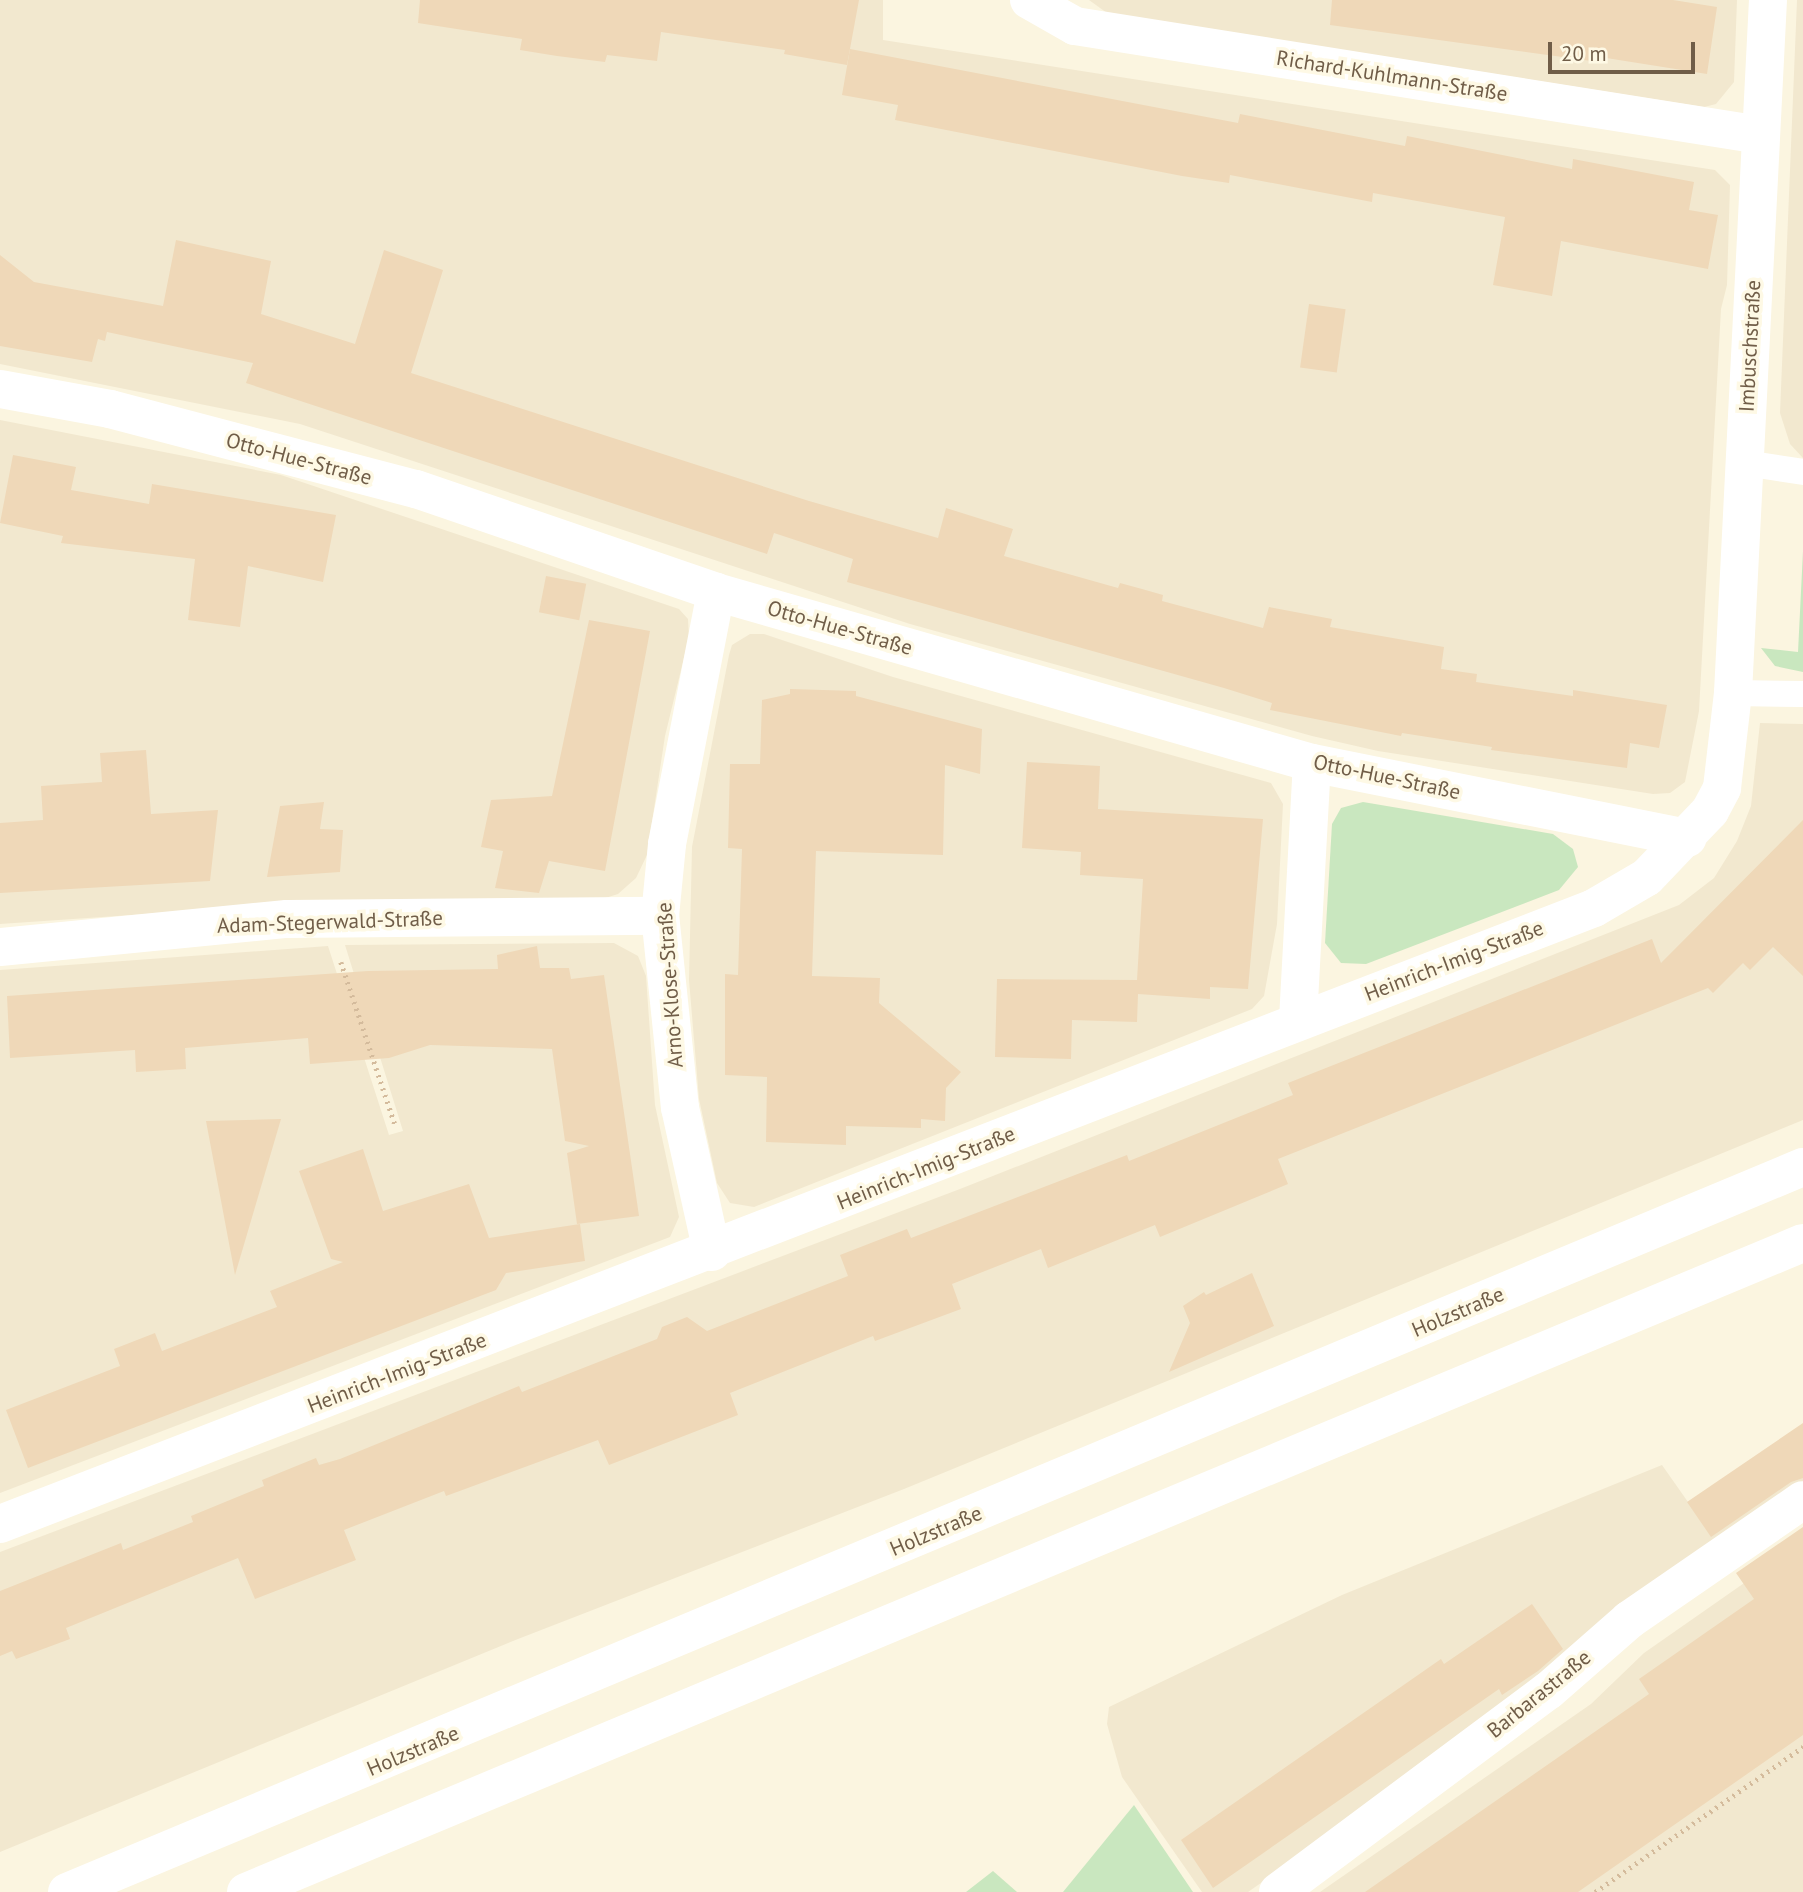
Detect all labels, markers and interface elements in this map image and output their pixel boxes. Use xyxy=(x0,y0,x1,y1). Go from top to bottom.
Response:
scale bar xyxy=(1551,28,1698,72)
text: 20 m xyxy=(1561,40,1607,67)
street label: Richard-Kuhlmann-Straße xyxy=(1275,45,1509,107)
street label: Imbuschstraße xyxy=(1734,279,1766,413)
street label: Otto-Hue-Straße xyxy=(223,427,375,491)
street label: Otto-Hue-Straße xyxy=(765,595,915,661)
street label: Otto-Hue-Straße xyxy=(1311,749,1463,805)
street label: Arno-Klose-Straße xyxy=(652,901,688,1069)
street label: Adam-Stegerwald-Straße xyxy=(217,905,443,939)
street label: Heinrich-Imig-Straße xyxy=(1361,915,1547,1007)
street label: Heinrich-Imig-Straße xyxy=(833,1121,1019,1215)
street label: Holzstraße xyxy=(1408,1281,1508,1343)
street label: Heinrich-Imig-Straße xyxy=(304,1327,490,1419)
street label: Holzstraße xyxy=(886,1500,986,1562)
street label: Barbarastraße xyxy=(1482,1645,1596,1743)
street label: Holzstraße xyxy=(363,1720,463,1782)

